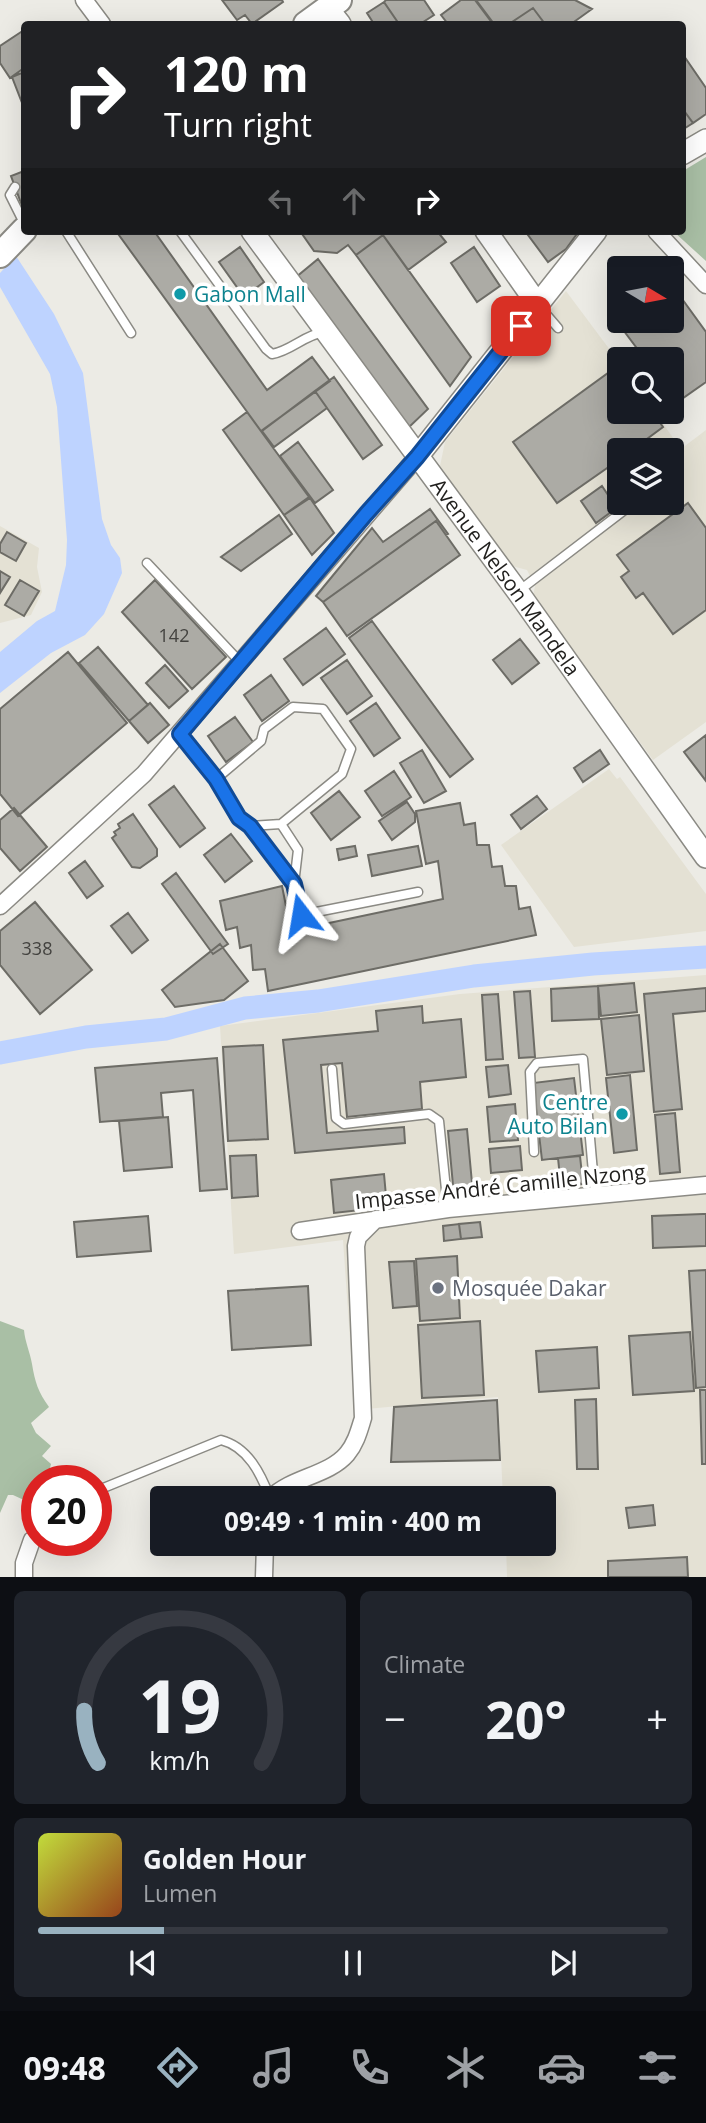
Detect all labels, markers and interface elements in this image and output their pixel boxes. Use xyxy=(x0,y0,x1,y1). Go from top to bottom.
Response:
text: 120 m xyxy=(164,40,309,106)
icon: right xyxy=(49,49,140,140)
text: Turn right xyxy=(164,103,312,146)
icon: left xyxy=(262,182,300,220)
icon: ahead xyxy=(335,182,373,220)
icon: right xyxy=(408,182,446,220)
north arrow xyxy=(607,256,684,332)
map controls xyxy=(607,256,684,515)
place label: Gabon Mall xyxy=(194,280,306,308)
marker: Gabon Mall xyxy=(172,286,188,302)
pin xyxy=(491,296,551,356)
icon: arrive xyxy=(502,307,540,345)
button: search xyxy=(607,347,684,424)
button: layers xyxy=(607,438,684,515)
street label: Avenue Nelson Mandela xyxy=(425,472,587,681)
house number: 142 xyxy=(159,623,189,647)
position arrow xyxy=(264,878,338,952)
house number: 338 xyxy=(22,936,52,960)
place label: Centre Auto Bilan xyxy=(508,1088,608,1140)
marker: Centre Auto Bilan xyxy=(614,1106,630,1122)
street label: Impasse André Camille Nzong xyxy=(353,1157,647,1215)
place label: Mosquée Dakar xyxy=(452,1274,607,1302)
marker: Mosquée Dakar xyxy=(430,1280,446,1296)
speed limit sign: 20 xyxy=(21,1465,112,1556)
text: 09:49 · 1 min · 400 m xyxy=(224,1503,482,1539)
text: Climate xyxy=(384,1648,465,1680)
text: 19 xyxy=(138,1656,222,1755)
text: 20° xyxy=(485,1683,567,1754)
text: − xyxy=(384,1692,406,1744)
text: + xyxy=(646,1692,668,1744)
text: km/h xyxy=(150,1743,210,1777)
text: Golden Hour xyxy=(143,1841,306,1877)
text: Lumen xyxy=(143,1877,217,1909)
icon: previous xyxy=(124,1944,162,1982)
icon: pause xyxy=(334,1944,372,1982)
icon: next xyxy=(544,1944,582,1982)
icon: directions xyxy=(153,2043,202,2092)
icon: music xyxy=(249,2043,298,2092)
icon: phone xyxy=(345,2043,394,2092)
icon: climate xyxy=(441,2043,490,2092)
icon: car xyxy=(537,2043,586,2092)
icon: filters xyxy=(633,2043,682,2092)
text: 09:48 xyxy=(24,2046,106,2089)

